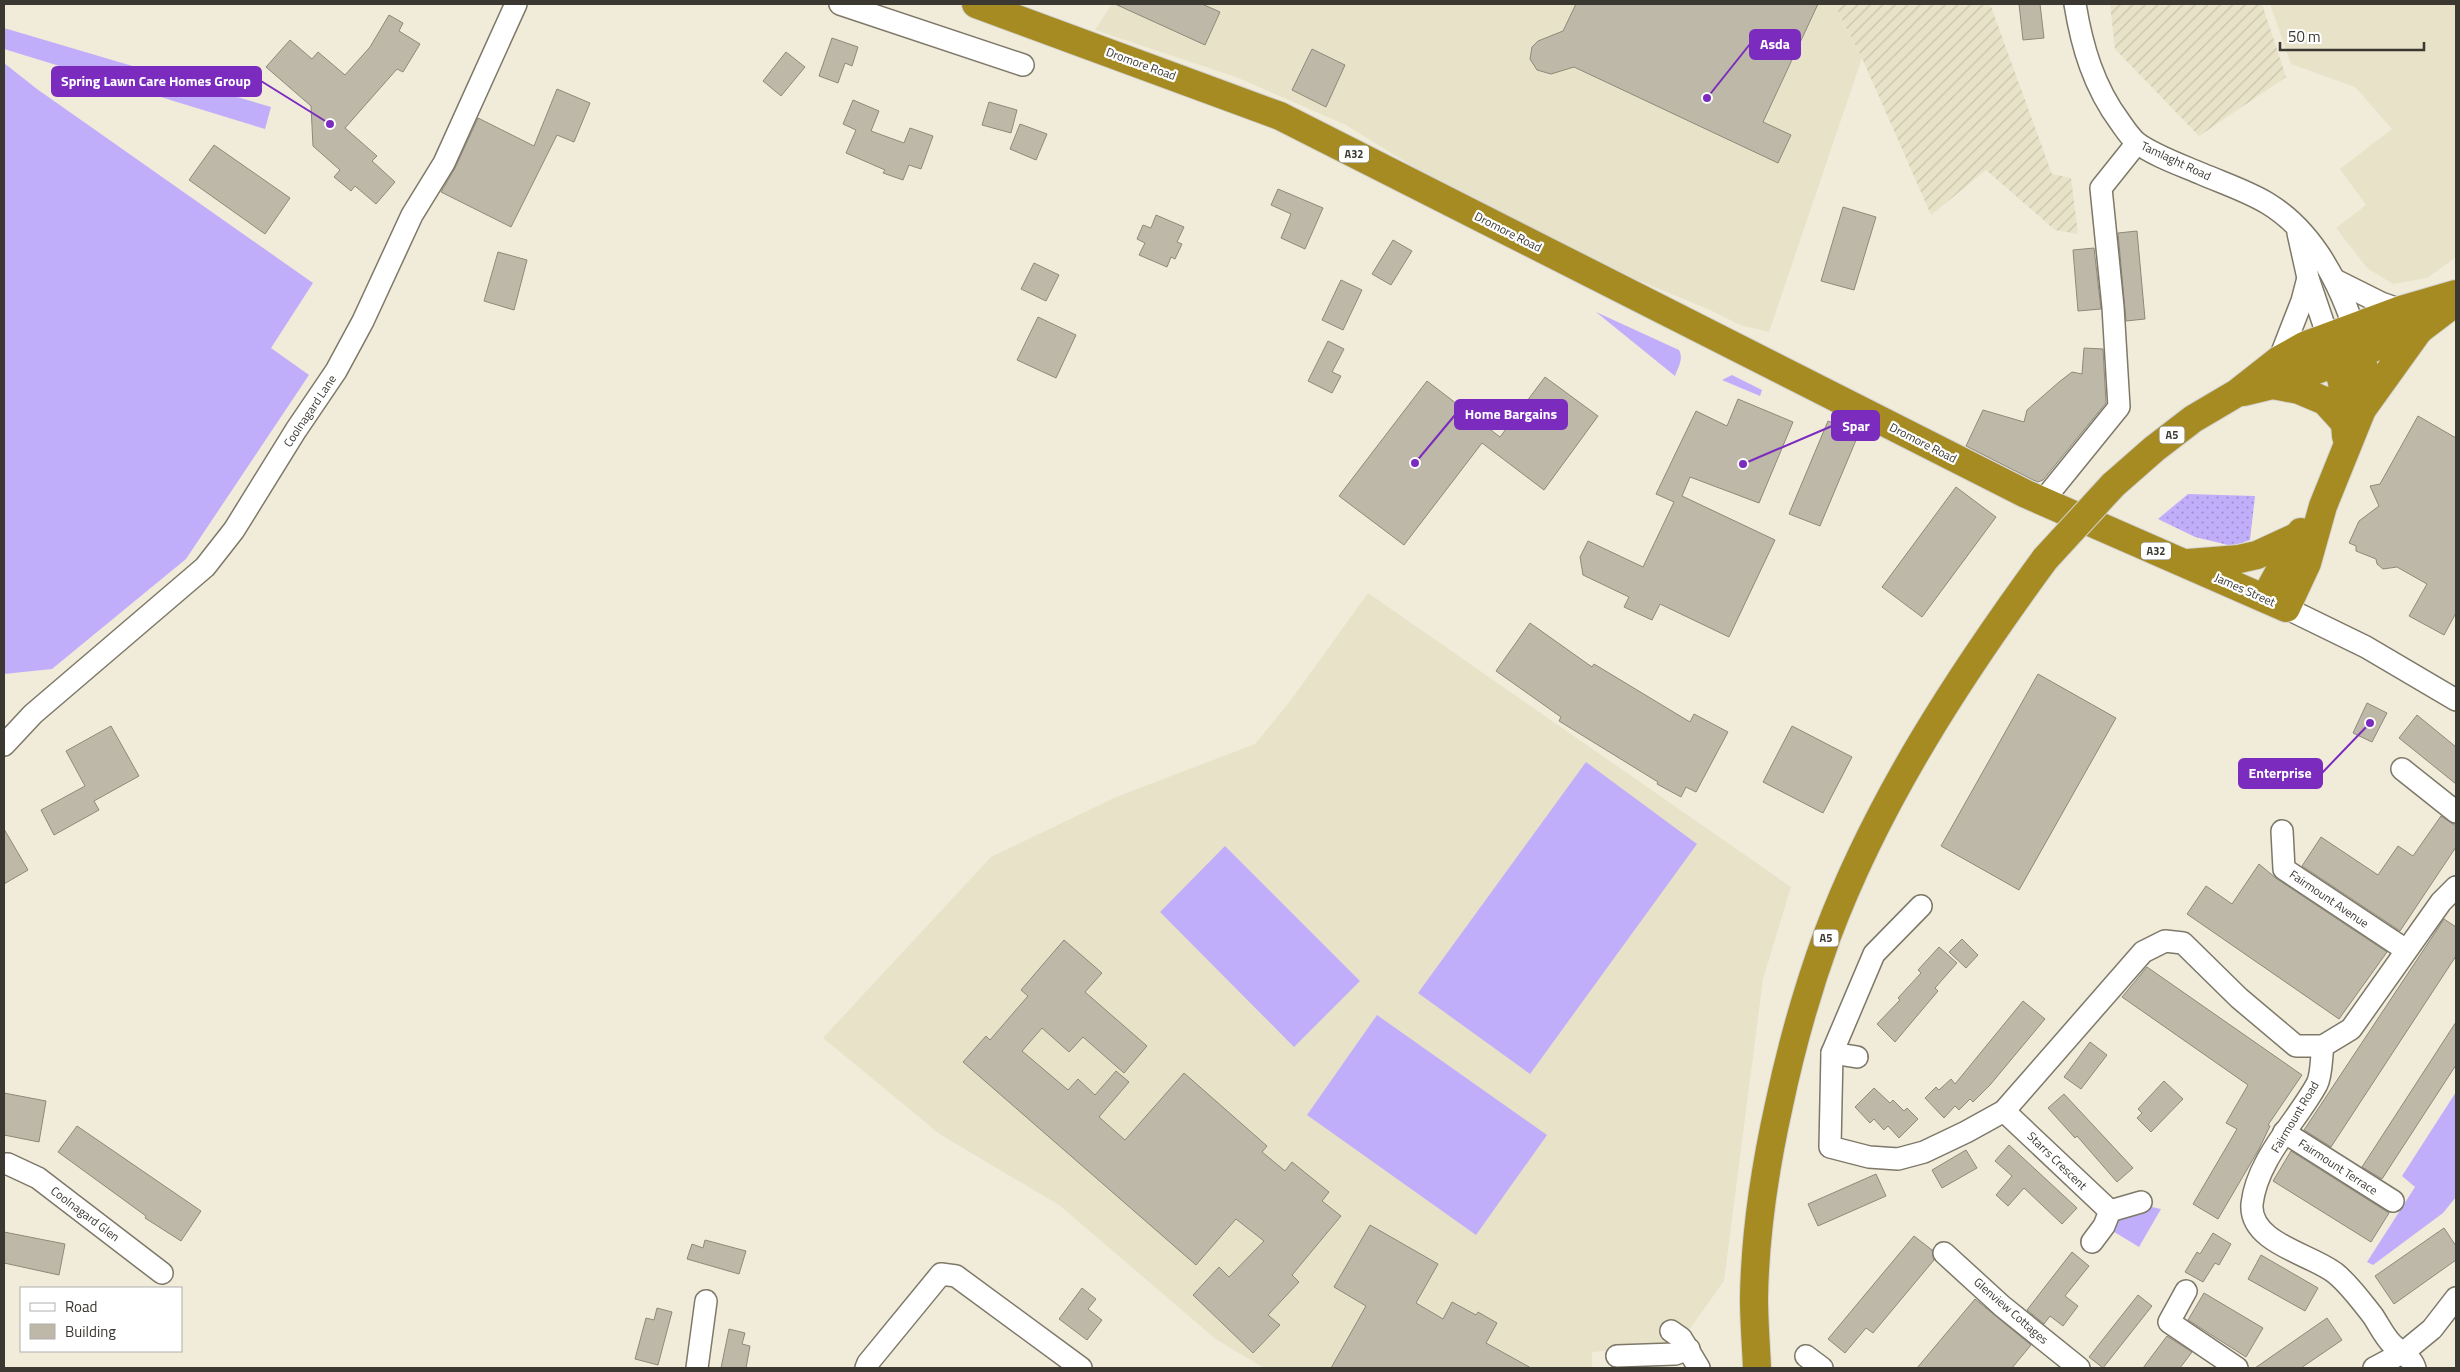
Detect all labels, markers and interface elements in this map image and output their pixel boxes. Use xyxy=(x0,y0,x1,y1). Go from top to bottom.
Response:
scale bar xyxy=(2280,20,2424,52)
text: 50 m xyxy=(2288,25,2321,48)
callout: Asda xyxy=(1750,30,1800,59)
text: Asda xyxy=(1760,33,1790,54)
street label: Dromore Road xyxy=(1104,42,1179,85)
callout: Spring Lawn Care Homes Group xyxy=(52,67,261,96)
text: Spring Lawn Care Homes Group xyxy=(61,70,251,91)
street label: Tamlaght Road xyxy=(2138,136,2214,185)
road number: A32 xyxy=(1339,146,1369,162)
street label: Dromore Road xyxy=(1471,206,1545,257)
street label: Coolnagard Lane xyxy=(278,371,341,451)
callout: Home Bargains xyxy=(1455,400,1567,429)
text: Home Bargains xyxy=(1465,403,1558,424)
callout: Spar xyxy=(1832,411,1879,440)
text: Spar xyxy=(1842,415,1870,436)
street label: Dromore Road xyxy=(1886,417,1960,468)
road number: A5 xyxy=(2160,426,2184,444)
road number: A32 xyxy=(2141,542,2171,560)
street label: James Street xyxy=(2212,568,2279,612)
callout: Enterprise xyxy=(2239,759,2322,788)
text: Enterprise xyxy=(2248,762,2312,783)
street label: Fairmount Avenue xyxy=(2286,865,2373,932)
road number: A5 xyxy=(1814,930,1838,946)
street label: Fairmount Road xyxy=(2266,1077,2323,1156)
street label: Starrs Crescent xyxy=(2023,1127,2092,1195)
street label: Fairmount Terrace xyxy=(2295,1134,2382,1199)
street label: Coolnagard Glen xyxy=(47,1181,124,1246)
street label: Glenview Cottages xyxy=(1970,1273,2053,1349)
legend xyxy=(20,1287,182,1352)
text: Road xyxy=(65,1295,97,1318)
text: Building xyxy=(65,1320,116,1343)

